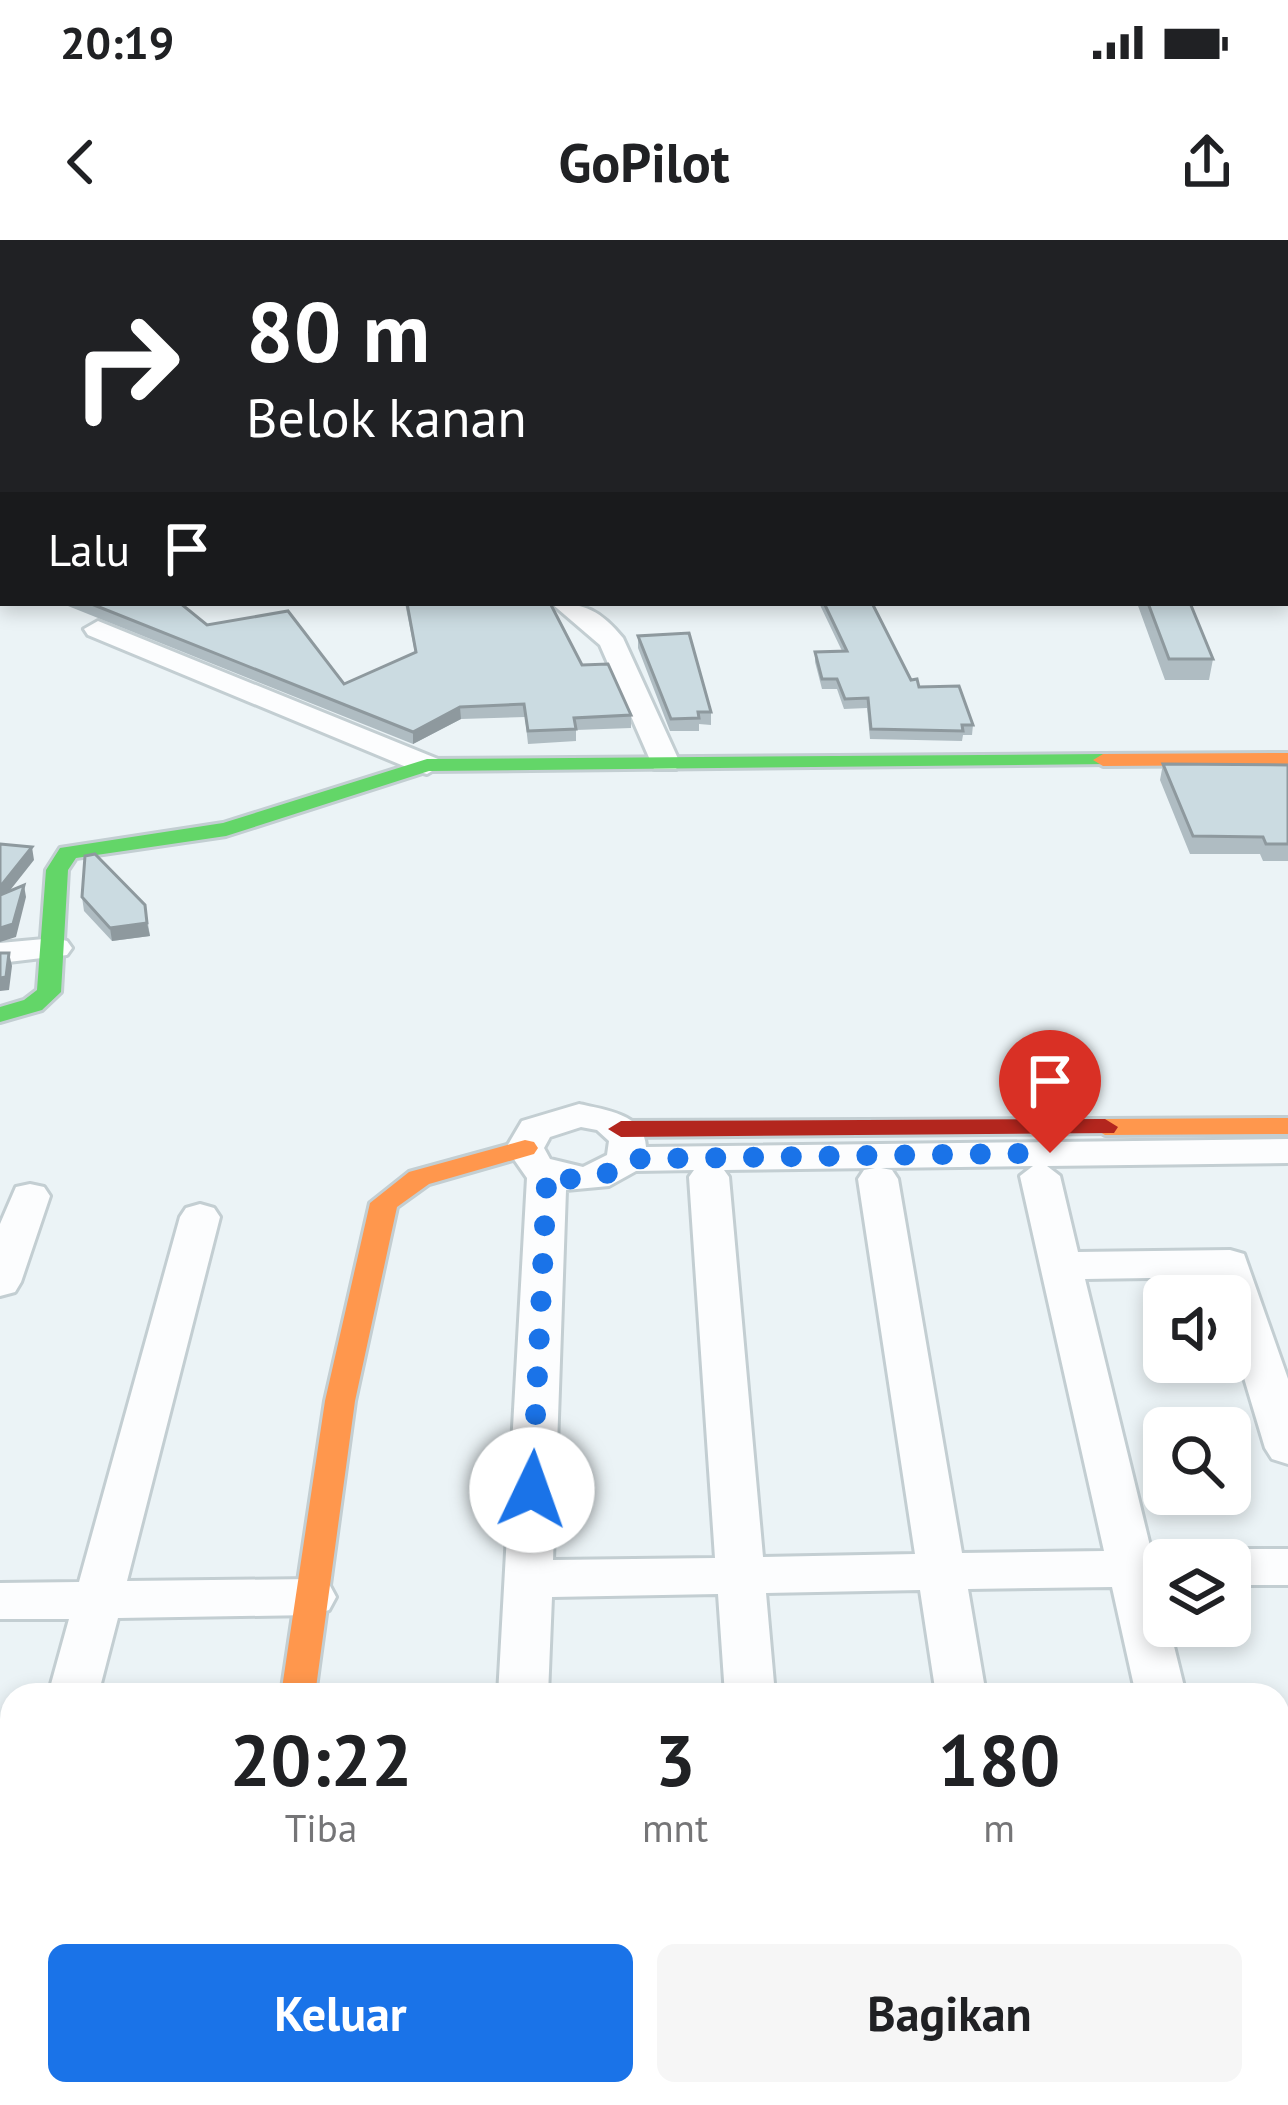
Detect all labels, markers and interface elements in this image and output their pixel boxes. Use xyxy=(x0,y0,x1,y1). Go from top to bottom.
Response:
text: 20:19 xyxy=(60,13,174,71)
text: GoPilot xyxy=(558,127,730,197)
icon: back xyxy=(48,129,114,195)
icon: share xyxy=(1174,129,1240,195)
text: 80 m xyxy=(246,276,430,385)
icon: right xyxy=(48,288,204,444)
text: Belok kanan xyxy=(246,382,527,452)
icon: arrive xyxy=(154,516,220,582)
text: Lalu xyxy=(48,520,130,578)
pin xyxy=(999,1030,1101,1153)
icon: arrive xyxy=(1017,1048,1083,1114)
map controls xyxy=(1143,1275,1251,1647)
button: sound xyxy=(1143,1275,1251,1383)
button: search xyxy=(1143,1407,1251,1515)
position arrow xyxy=(469,1427,595,1553)
button: layers xyxy=(1143,1539,1251,1647)
text: 20:22 xyxy=(230,1713,412,1806)
text: 3 xyxy=(655,1713,695,1806)
text: 180 xyxy=(938,1713,1060,1806)
text: Tiba xyxy=(285,1802,357,1853)
text: mnt xyxy=(642,1802,708,1853)
text: m xyxy=(983,1802,1015,1853)
button: Keluar xyxy=(48,1944,633,2082)
button: Bagikan xyxy=(657,1944,1242,2082)

